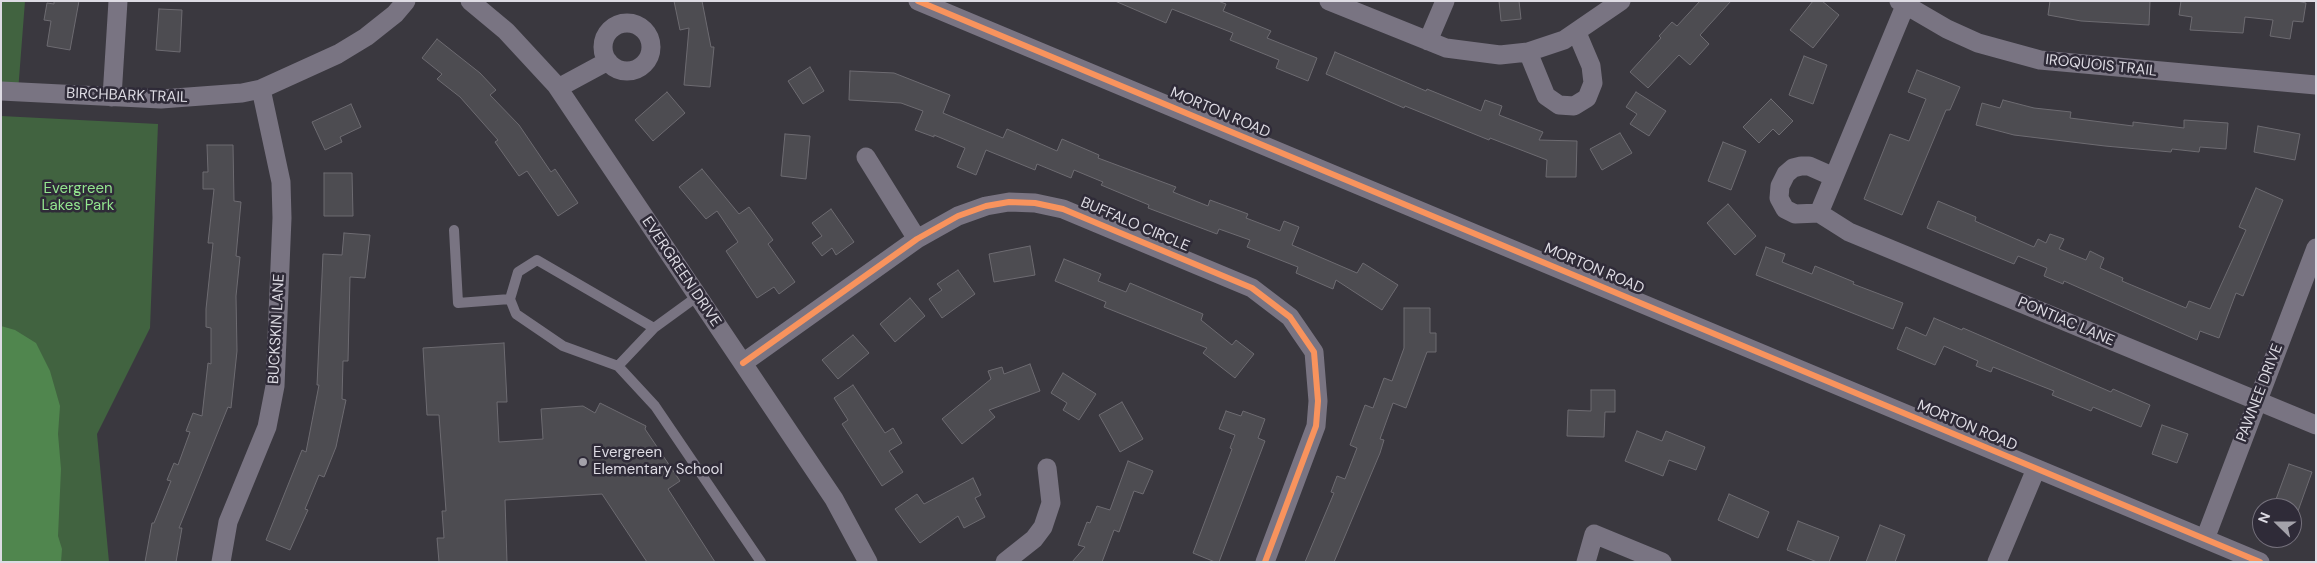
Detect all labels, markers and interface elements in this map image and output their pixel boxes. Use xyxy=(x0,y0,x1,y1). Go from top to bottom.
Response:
street label: IROQUOIS TRAIL xyxy=(2044,51,2158,81)
street label: MORTON ROAD xyxy=(1167,84,1273,142)
street label: BIRCHBARK TRAIL xyxy=(66,85,188,107)
park label: Evergreen Lakes Park xyxy=(42,180,114,215)
street label: BUFFALO CIRCLE xyxy=(1078,194,1192,256)
street label: EVERGREEN DRIVE xyxy=(638,214,724,330)
street label: MORTON ROAD xyxy=(1541,240,1647,298)
street label: BUCKSKIN LANE xyxy=(265,273,289,385)
street label: PONTIAC LANE xyxy=(2015,294,2117,350)
street label: PAWNEE DRIVE xyxy=(2233,342,2287,444)
street label: MORTON ROAD xyxy=(1914,397,2020,455)
place label: Evergreen Elementary School xyxy=(593,444,723,479)
marker: Evergreen Elementary School xyxy=(577,456,589,468)
north arrow xyxy=(2252,498,2302,548)
text: N xyxy=(2254,510,2274,526)

